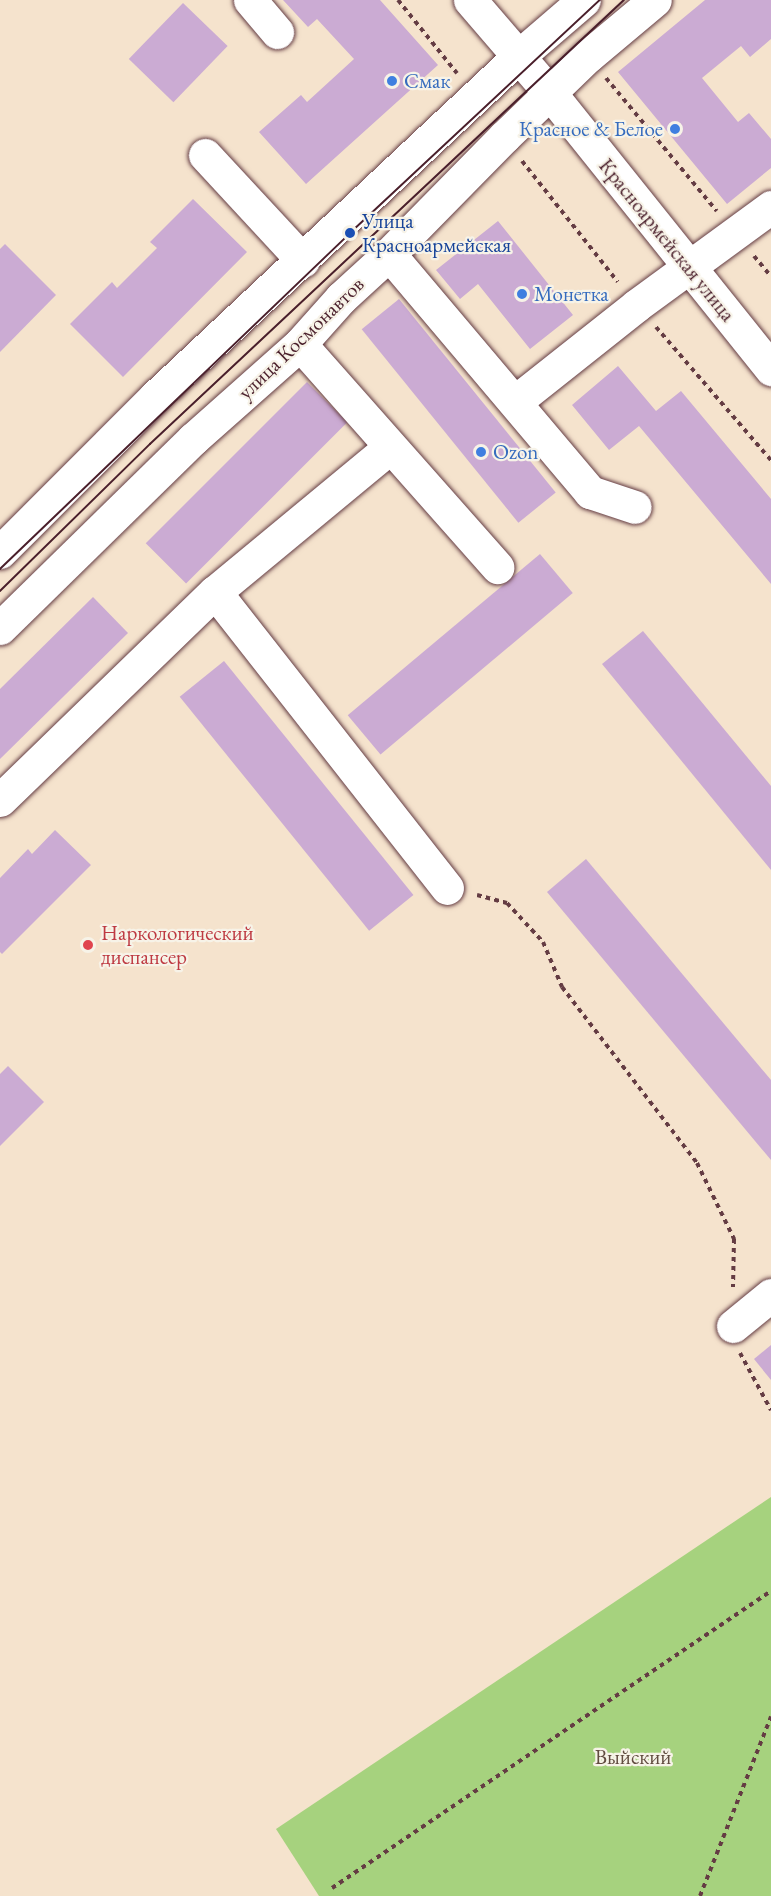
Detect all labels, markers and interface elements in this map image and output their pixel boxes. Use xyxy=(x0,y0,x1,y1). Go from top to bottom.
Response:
place label: Смак xyxy=(404,68,450,94)
marker: Смак xyxy=(385,74,399,88)
place label: Красное & Белое xyxy=(519,116,663,142)
marker: Красное & Белое xyxy=(668,122,682,136)
street label: Красноармейская улица xyxy=(594,153,740,327)
place label: Улица Красноармейская xyxy=(362,208,511,258)
marker: Улица Красноармейская xyxy=(343,226,357,240)
street label: улица Космонавтов xyxy=(233,272,369,404)
place label: Монетка xyxy=(534,281,609,307)
marker: Монетка xyxy=(515,287,529,301)
place label: Ozon xyxy=(493,439,538,465)
marker: Ozon xyxy=(474,445,488,459)
place label: Наркологический диспансер xyxy=(101,920,254,970)
marker: Наркологический диспансер xyxy=(79,936,97,954)
park label: Выйский xyxy=(595,1744,671,1770)

